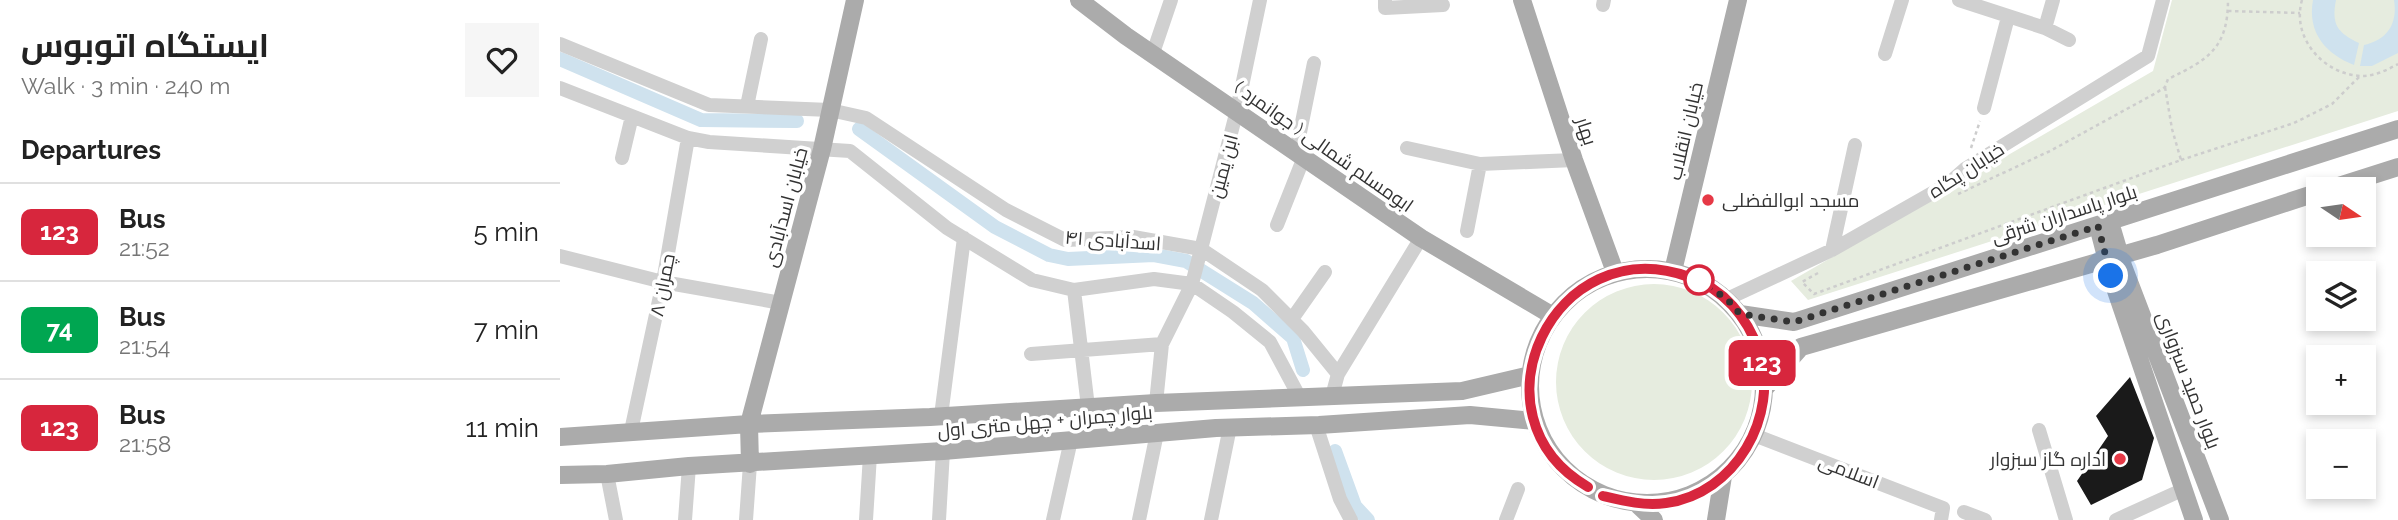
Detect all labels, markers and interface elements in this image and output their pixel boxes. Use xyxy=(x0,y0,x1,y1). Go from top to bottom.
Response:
button: heart xyxy=(465,23,539,97)
text: ایستگاه اتوبوس xyxy=(21,26,269,65)
text: Walk · 3 min · 240 m xyxy=(21,72,230,99)
street label: ابومسلم شمالی ( جوانمرد ) xyxy=(1229,76,1418,219)
street label: خیابان انقلاب xyxy=(1663,80,1708,182)
street label: بهار xyxy=(1571,113,1602,148)
street label: ابن یمین xyxy=(1204,132,1243,201)
text: Departures xyxy=(21,135,161,165)
street label: خیابان پگاه xyxy=(1924,138,2009,204)
street label: خیابان اسدآبادی xyxy=(758,145,812,269)
north arrow xyxy=(2306,177,2376,247)
map controls xyxy=(2306,177,2376,499)
street label: بلوار پاسداران شرقی xyxy=(1988,180,2140,250)
place label: مسجد ابوالفضلی xyxy=(1722,189,1859,212)
marker: مسجد ابوالفضلی xyxy=(1700,192,1716,208)
text: Bus xyxy=(119,204,166,234)
text: 123 xyxy=(40,217,79,246)
text: 5 min xyxy=(473,217,539,247)
street label: اسدآبادی ۴۱ xyxy=(1064,226,1162,255)
text: 21:52 xyxy=(119,234,170,261)
street label: چمران ۸ xyxy=(645,252,681,319)
your location xyxy=(2093,258,2128,293)
button: layers xyxy=(2306,261,2376,331)
unlabelled marker xyxy=(1684,265,1714,295)
text: Bus xyxy=(119,302,166,332)
street label: بلوار حمید سبزواری xyxy=(2152,308,2225,452)
text: 74 xyxy=(46,315,73,344)
text: 7 min xyxy=(474,315,539,345)
text: 21:54 xyxy=(119,332,170,359)
line badge: 123 xyxy=(1722,340,1802,386)
button: + xyxy=(2306,345,2376,415)
text: 123 xyxy=(1743,348,1781,377)
text: Bus xyxy=(119,400,166,430)
street label: بلوار چمران + چهل متری اول xyxy=(936,401,1154,443)
text: 123 xyxy=(40,413,79,442)
text: 11 min xyxy=(465,413,539,443)
button: − xyxy=(2306,429,2376,499)
text: 21:58 xyxy=(119,430,171,457)
place label: اداره گاز سبزوار xyxy=(1989,448,2106,471)
street label: اسلامی xyxy=(1815,450,1882,493)
marker: اداره گاز سبزوار xyxy=(2112,451,2128,467)

